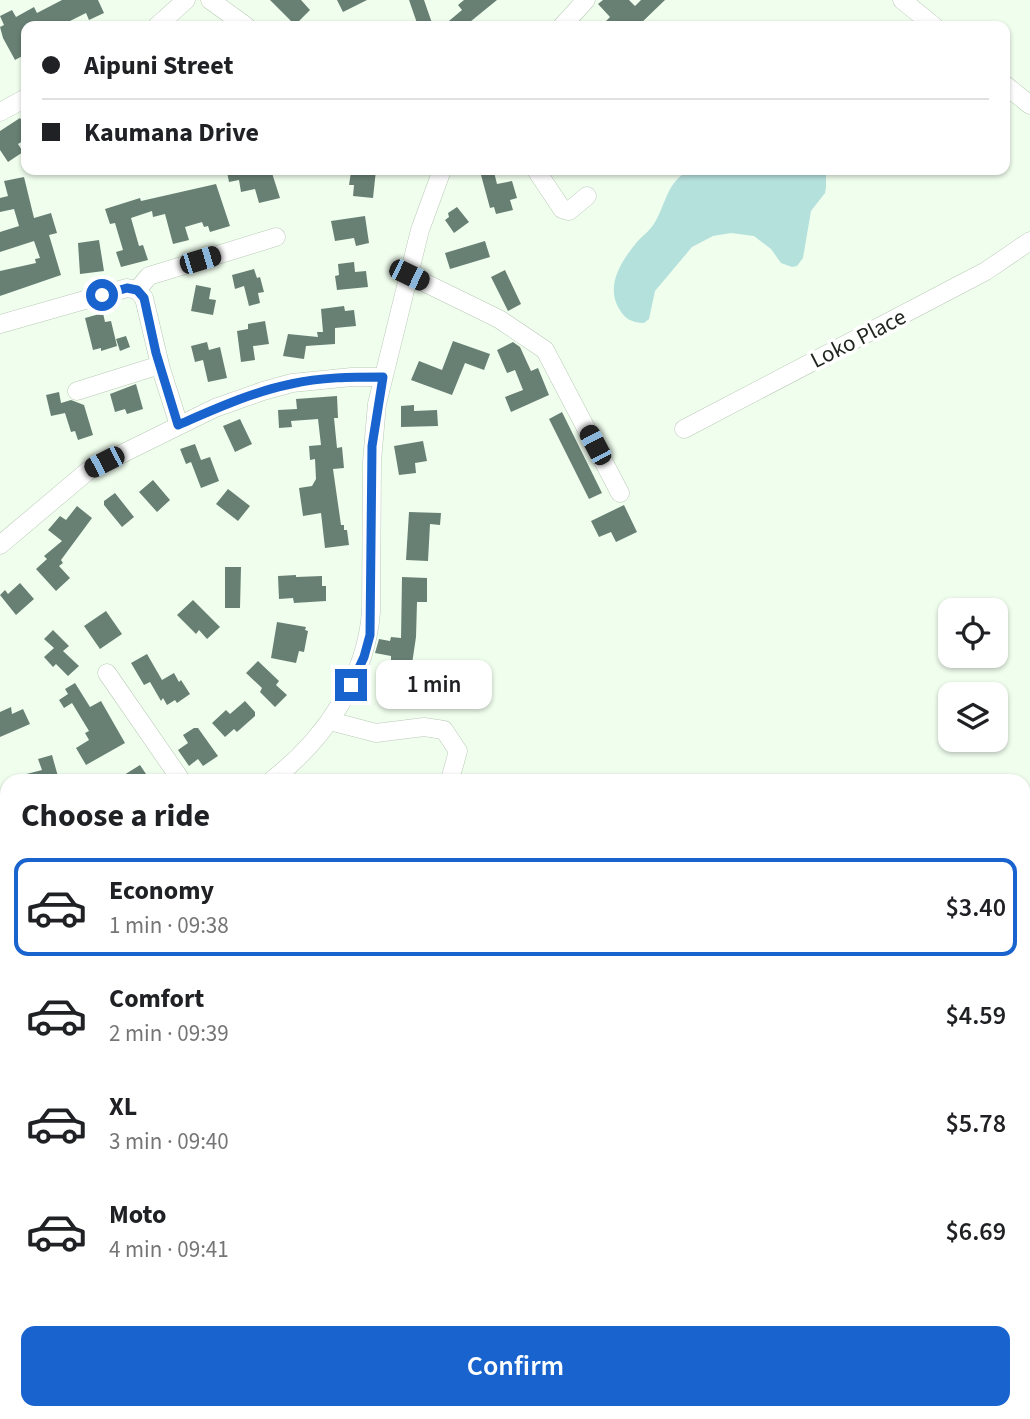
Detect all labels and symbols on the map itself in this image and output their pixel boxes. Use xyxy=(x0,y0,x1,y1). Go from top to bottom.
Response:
car xyxy=(177,244,224,276)
car xyxy=(386,256,433,294)
route start xyxy=(86,279,118,311)
street label: Loko Place xyxy=(805,300,912,377)
car xyxy=(576,422,615,468)
car xyxy=(81,443,128,481)
callout: 1 min xyxy=(376,660,491,710)
route end xyxy=(335,669,367,701)

